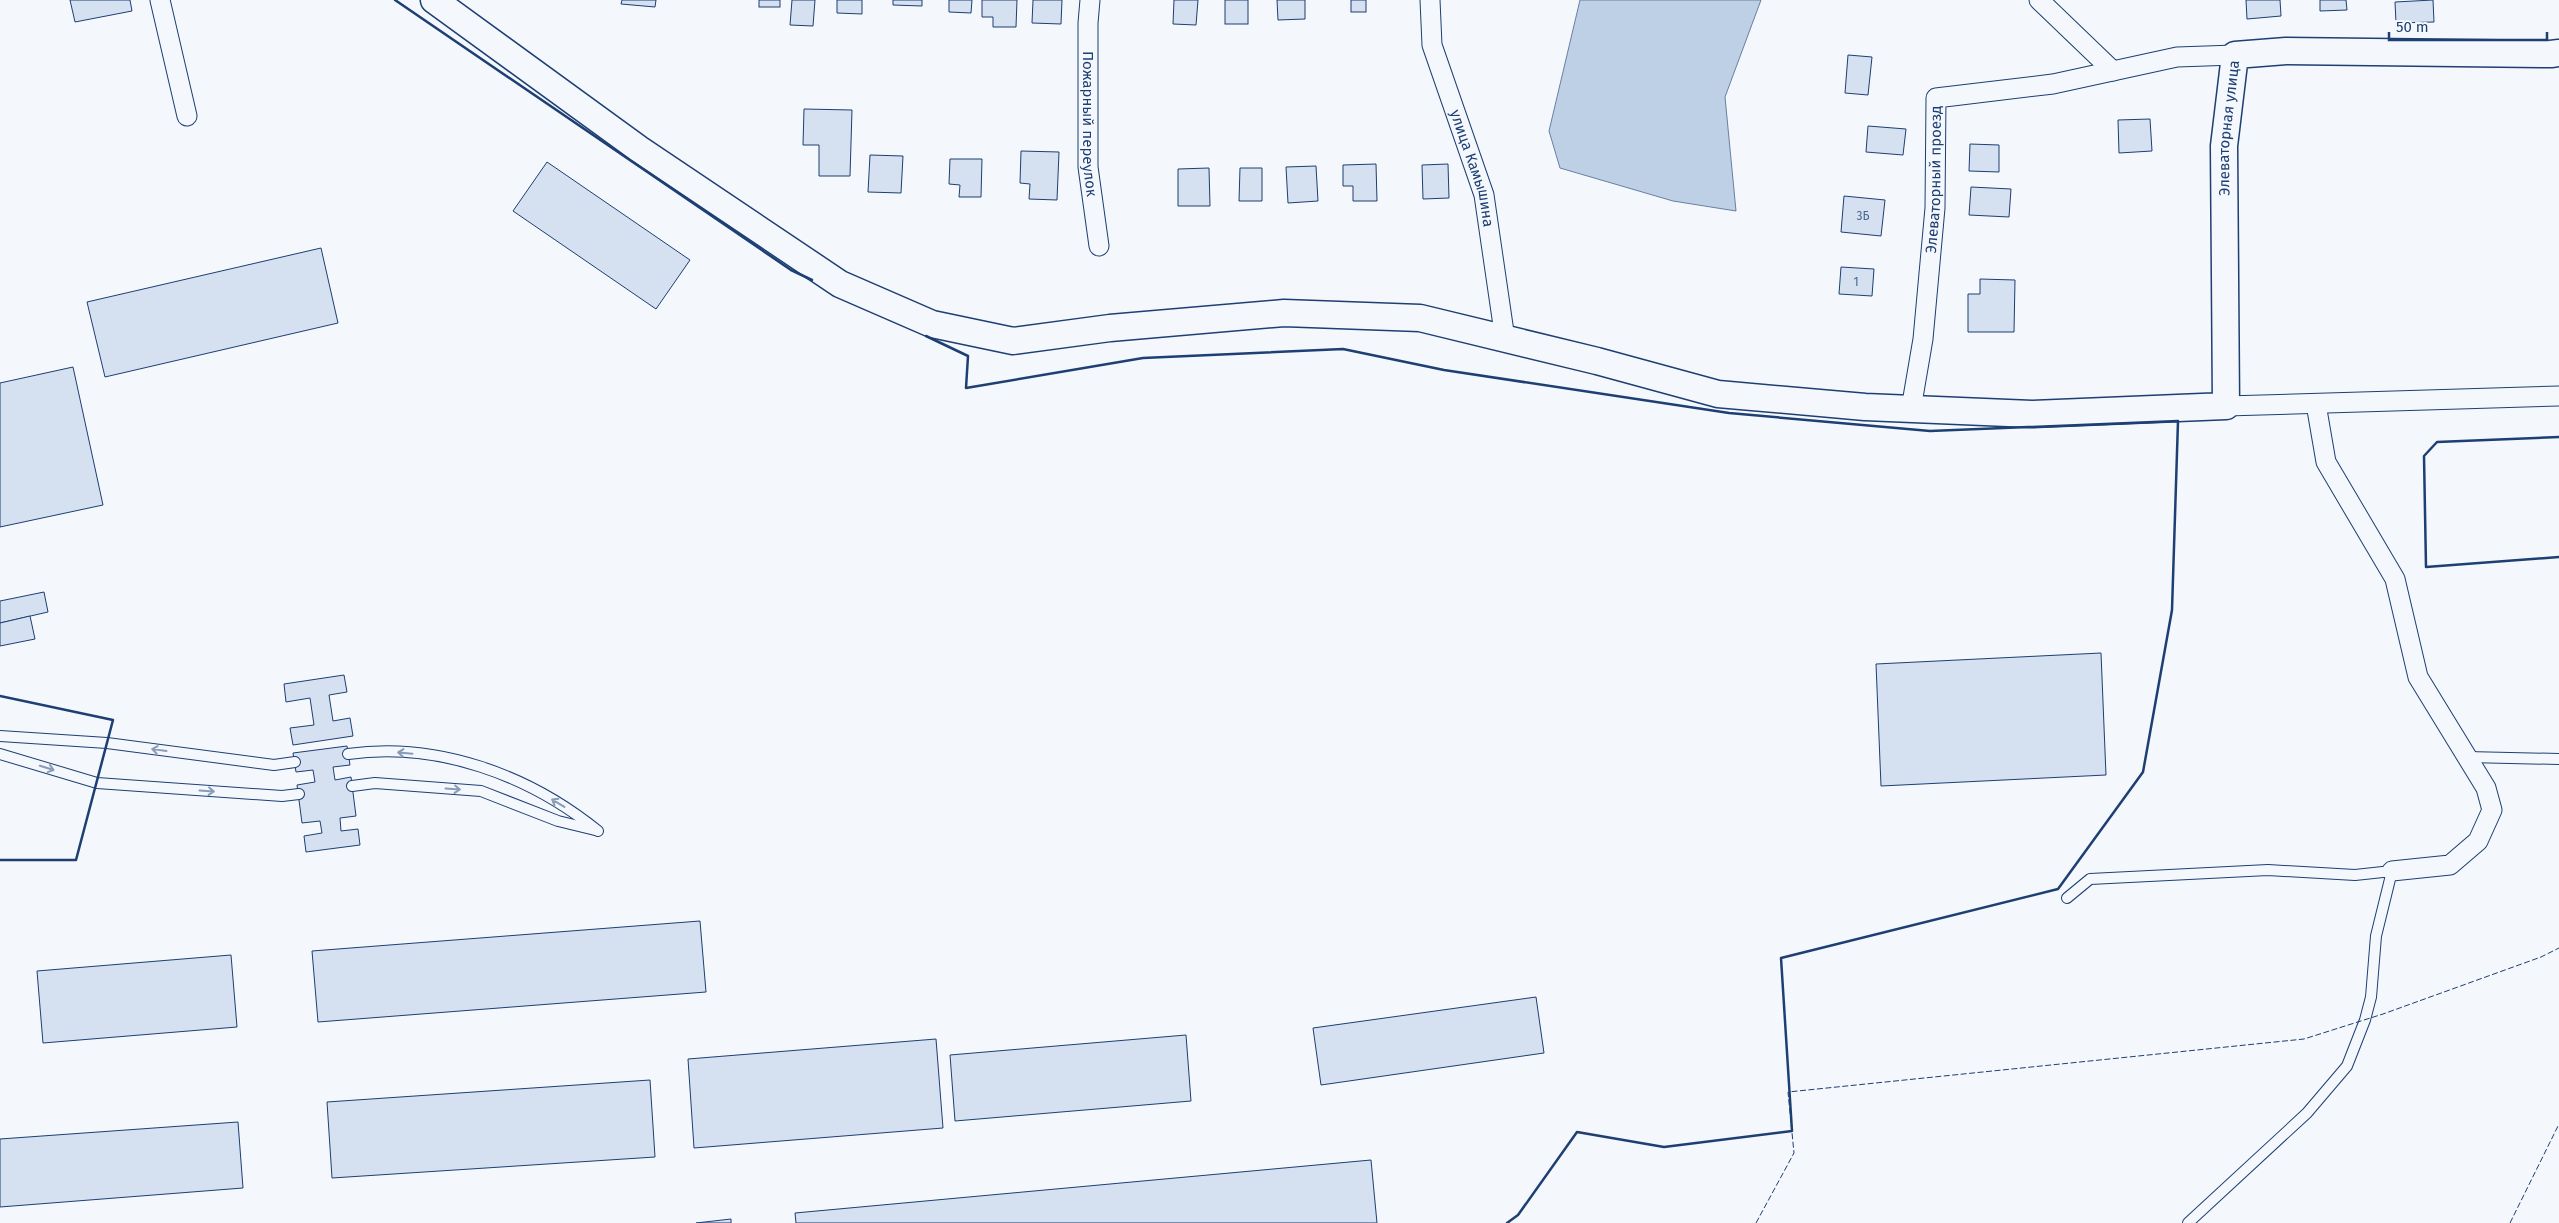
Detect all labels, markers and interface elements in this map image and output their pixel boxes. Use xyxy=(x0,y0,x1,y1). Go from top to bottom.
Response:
scale bar xyxy=(2389,10,2546,42)
text: 50 m xyxy=(2396,18,2429,36)
street label: Пожарный переулок xyxy=(1079,51,1101,198)
street label: Элеваторная улица xyxy=(2215,59,2243,196)
street label: Элеваторный проезд xyxy=(1922,105,1945,254)
street label: улица Камышина xyxy=(1446,107,1498,228)
house number: 3Б xyxy=(1857,209,1870,223)
house number: 1 xyxy=(1853,275,1859,289)
one-way arrow xyxy=(152,745,168,755)
one-way arrow xyxy=(398,748,414,758)
one-way arrow xyxy=(38,763,54,773)
one-way arrow xyxy=(445,785,461,794)
one-way arrow xyxy=(198,786,214,795)
one-way arrow xyxy=(551,798,565,808)

